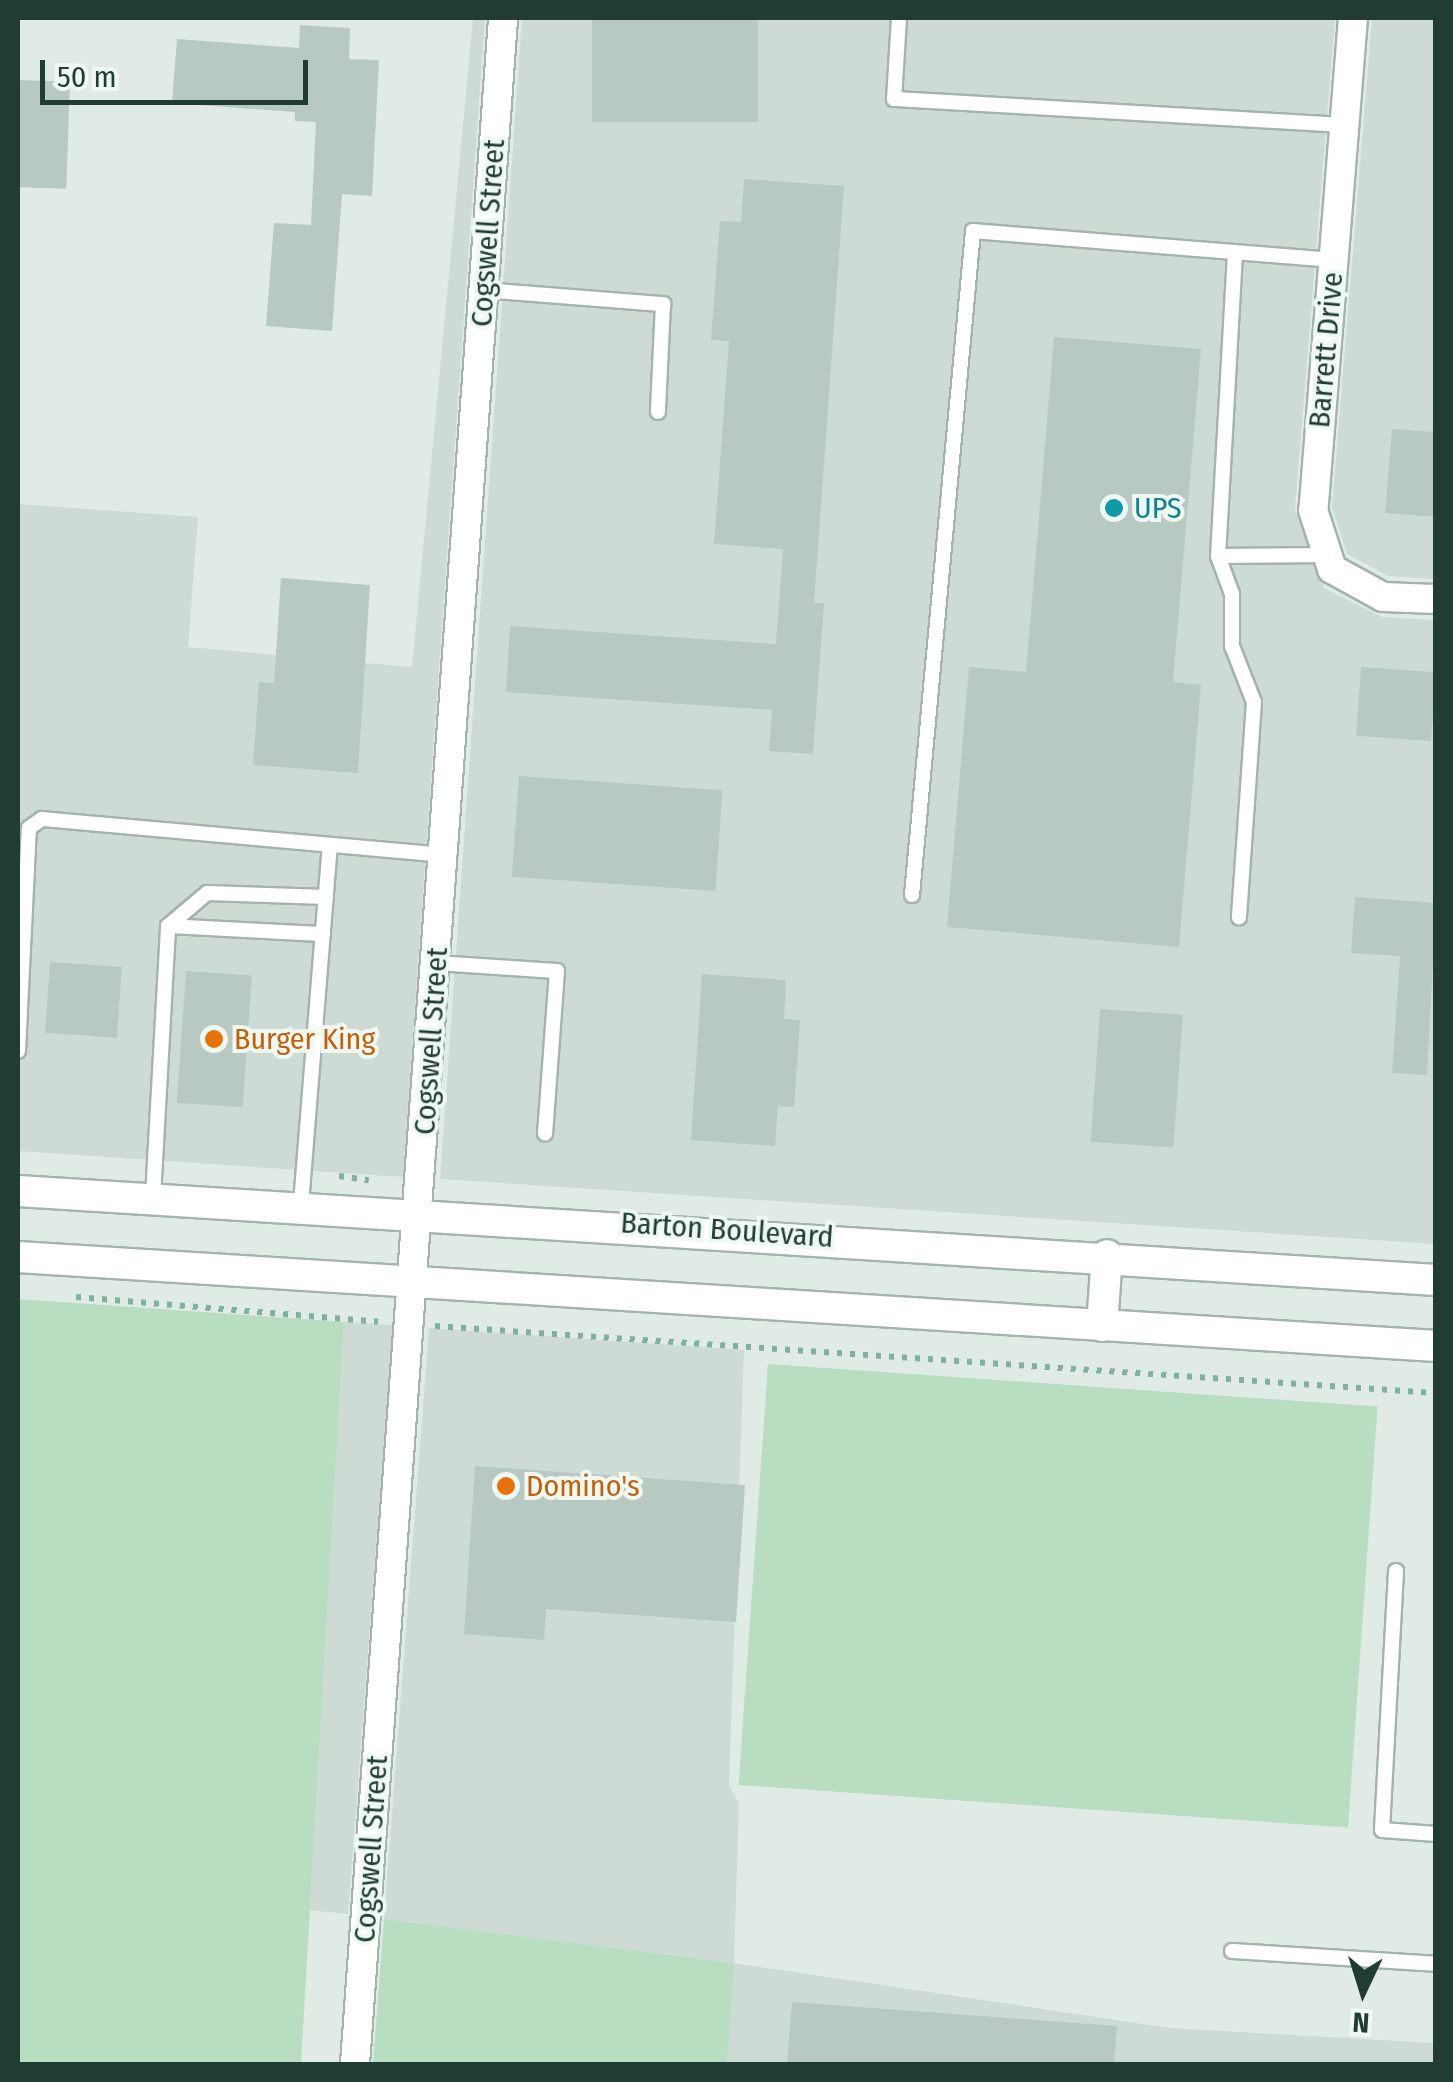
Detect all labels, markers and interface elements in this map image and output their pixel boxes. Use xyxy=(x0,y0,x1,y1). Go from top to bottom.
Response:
scale bar xyxy=(45,40,312,102)
text: 50 m xyxy=(57,59,117,95)
street label: Cogswell Street xyxy=(463,138,513,328)
street label: Barrett Drive xyxy=(1301,271,1351,429)
place label: UPS xyxy=(1134,490,1182,526)
marker: UPS xyxy=(1103,497,1125,519)
street label: Cogswell Street xyxy=(406,946,456,1136)
place label: Burger King xyxy=(234,1021,375,1057)
marker: Burger King xyxy=(203,1028,225,1050)
street label: Barton Boulevard xyxy=(619,1205,835,1255)
place label: Domino's xyxy=(526,1468,640,1504)
marker: Domino's xyxy=(495,1475,517,1497)
street label: Cogswell Street xyxy=(346,1754,396,1944)
north arrow xyxy=(1313,1942,1413,2042)
text: N xyxy=(1351,2005,1370,2039)

